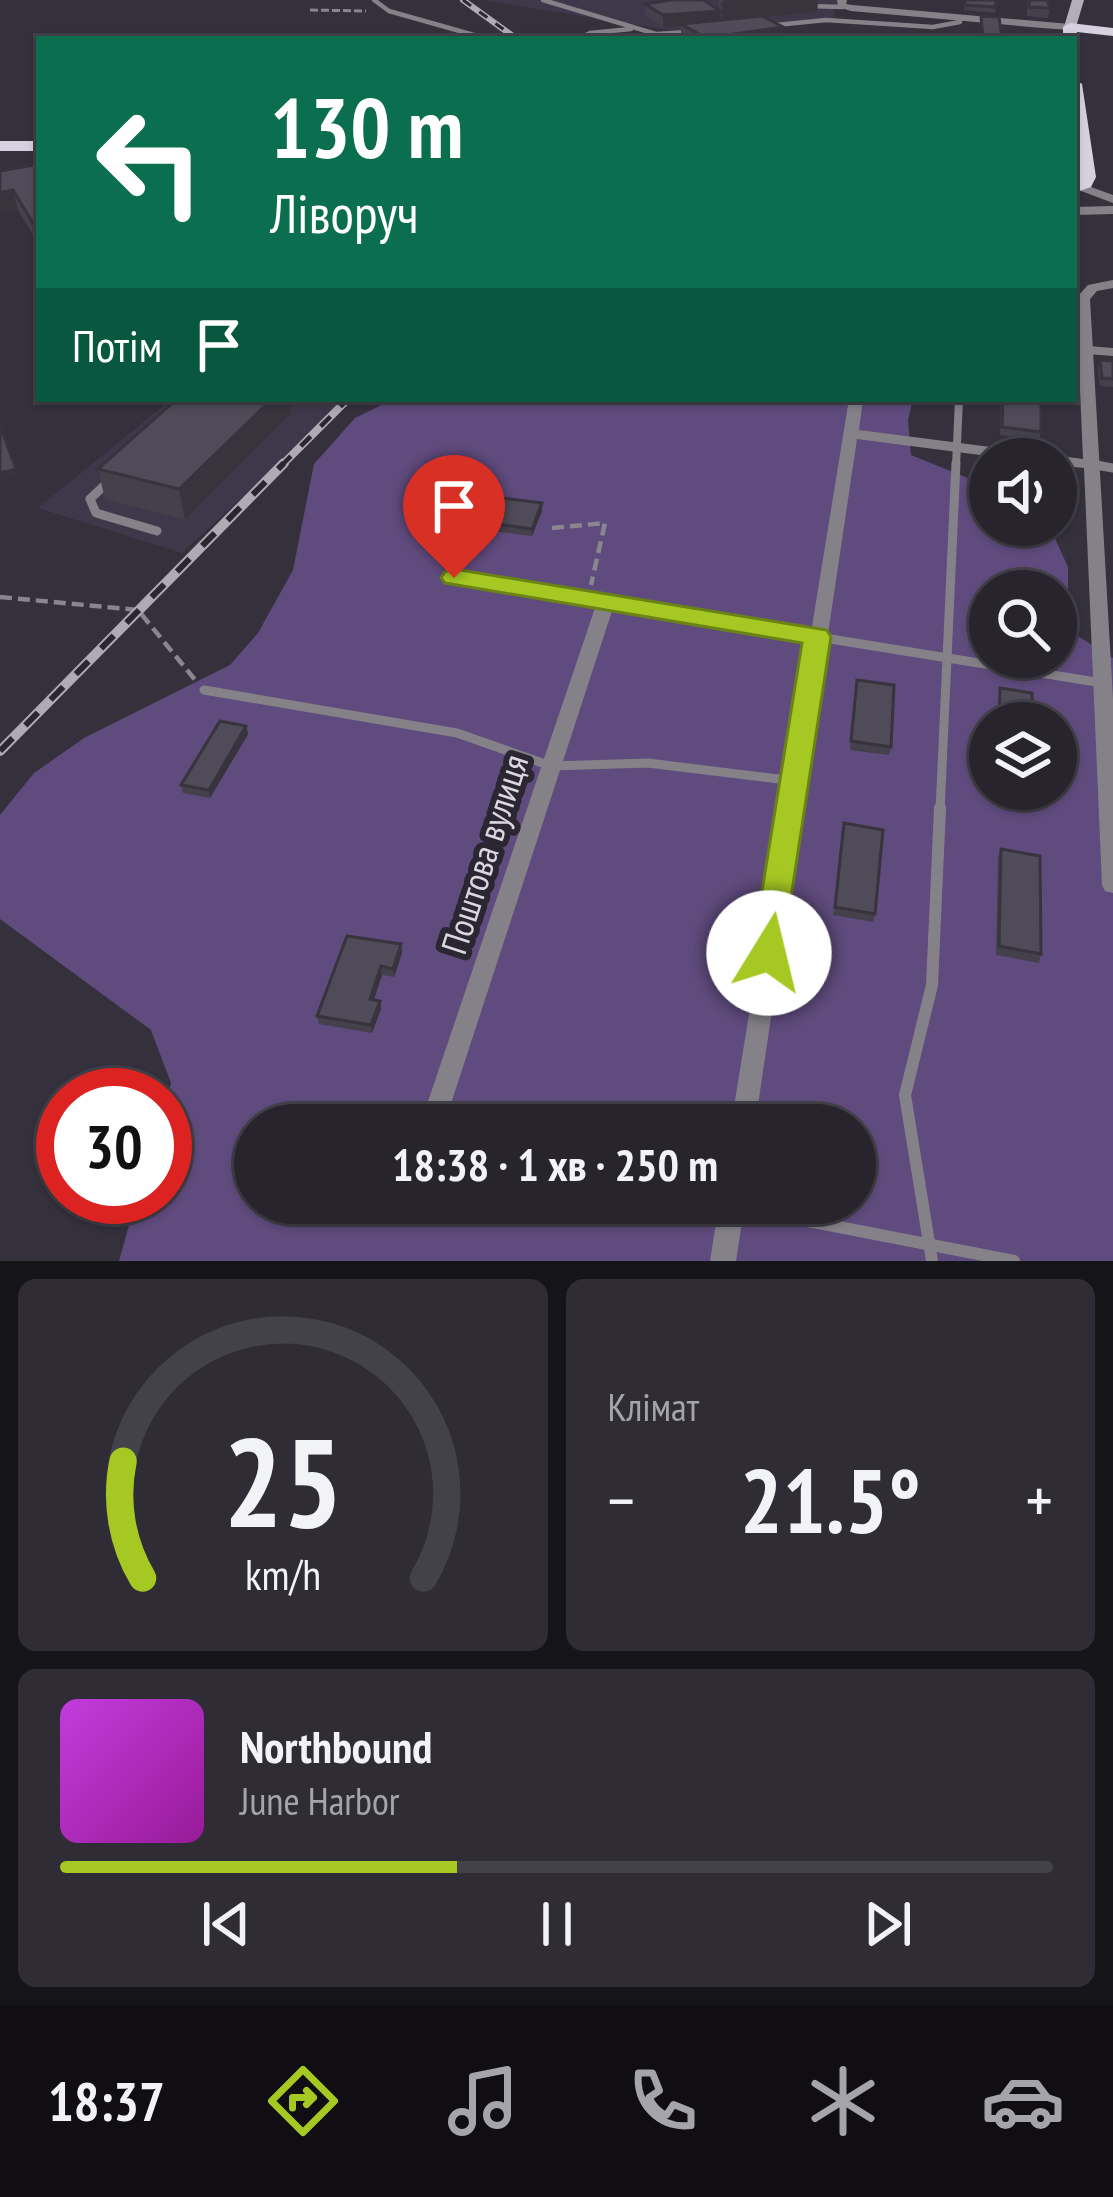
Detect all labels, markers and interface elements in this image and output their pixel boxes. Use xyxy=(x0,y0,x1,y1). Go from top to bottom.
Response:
text: 130 m xyxy=(270,72,463,181)
icon: left xyxy=(72,84,228,240)
text: Ліворуч xyxy=(270,178,419,248)
icon: arrive xyxy=(186,312,252,378)
text: Потім xyxy=(72,316,162,374)
map controls xyxy=(969,438,1077,810)
button: sound xyxy=(969,438,1077,546)
pin xyxy=(403,455,505,578)
icon: arrive xyxy=(421,473,487,539)
button: search xyxy=(969,570,1077,678)
button: layers xyxy=(969,702,1077,810)
street label: Поштова вулиця xyxy=(430,748,538,960)
position arrow xyxy=(706,890,832,1016)
speed limit sign: 30 xyxy=(36,1068,192,1224)
text: 18:38 · 1 хв · 250 m xyxy=(392,1135,718,1193)
text: Клімат xyxy=(608,1381,699,1432)
text: 25 xyxy=(223,1400,342,1561)
text: 21.5° xyxy=(740,1441,921,1558)
text: − xyxy=(608,1457,635,1542)
text: + xyxy=(1026,1457,1053,1542)
text: km/h xyxy=(245,1546,321,1602)
text: Northbound xyxy=(240,1717,432,1775)
text: June Harbor xyxy=(240,1775,399,1826)
icon: previous xyxy=(193,1891,259,1957)
icon: pause xyxy=(524,1891,590,1957)
icon: next xyxy=(855,1891,921,1957)
icon: directions xyxy=(261,2059,345,2143)
icon: music xyxy=(441,2059,525,2143)
icon: phone xyxy=(621,2059,705,2143)
icon: climate xyxy=(801,2059,885,2143)
icon: car xyxy=(981,2059,1065,2143)
text: 18:37 xyxy=(48,2066,165,2136)

